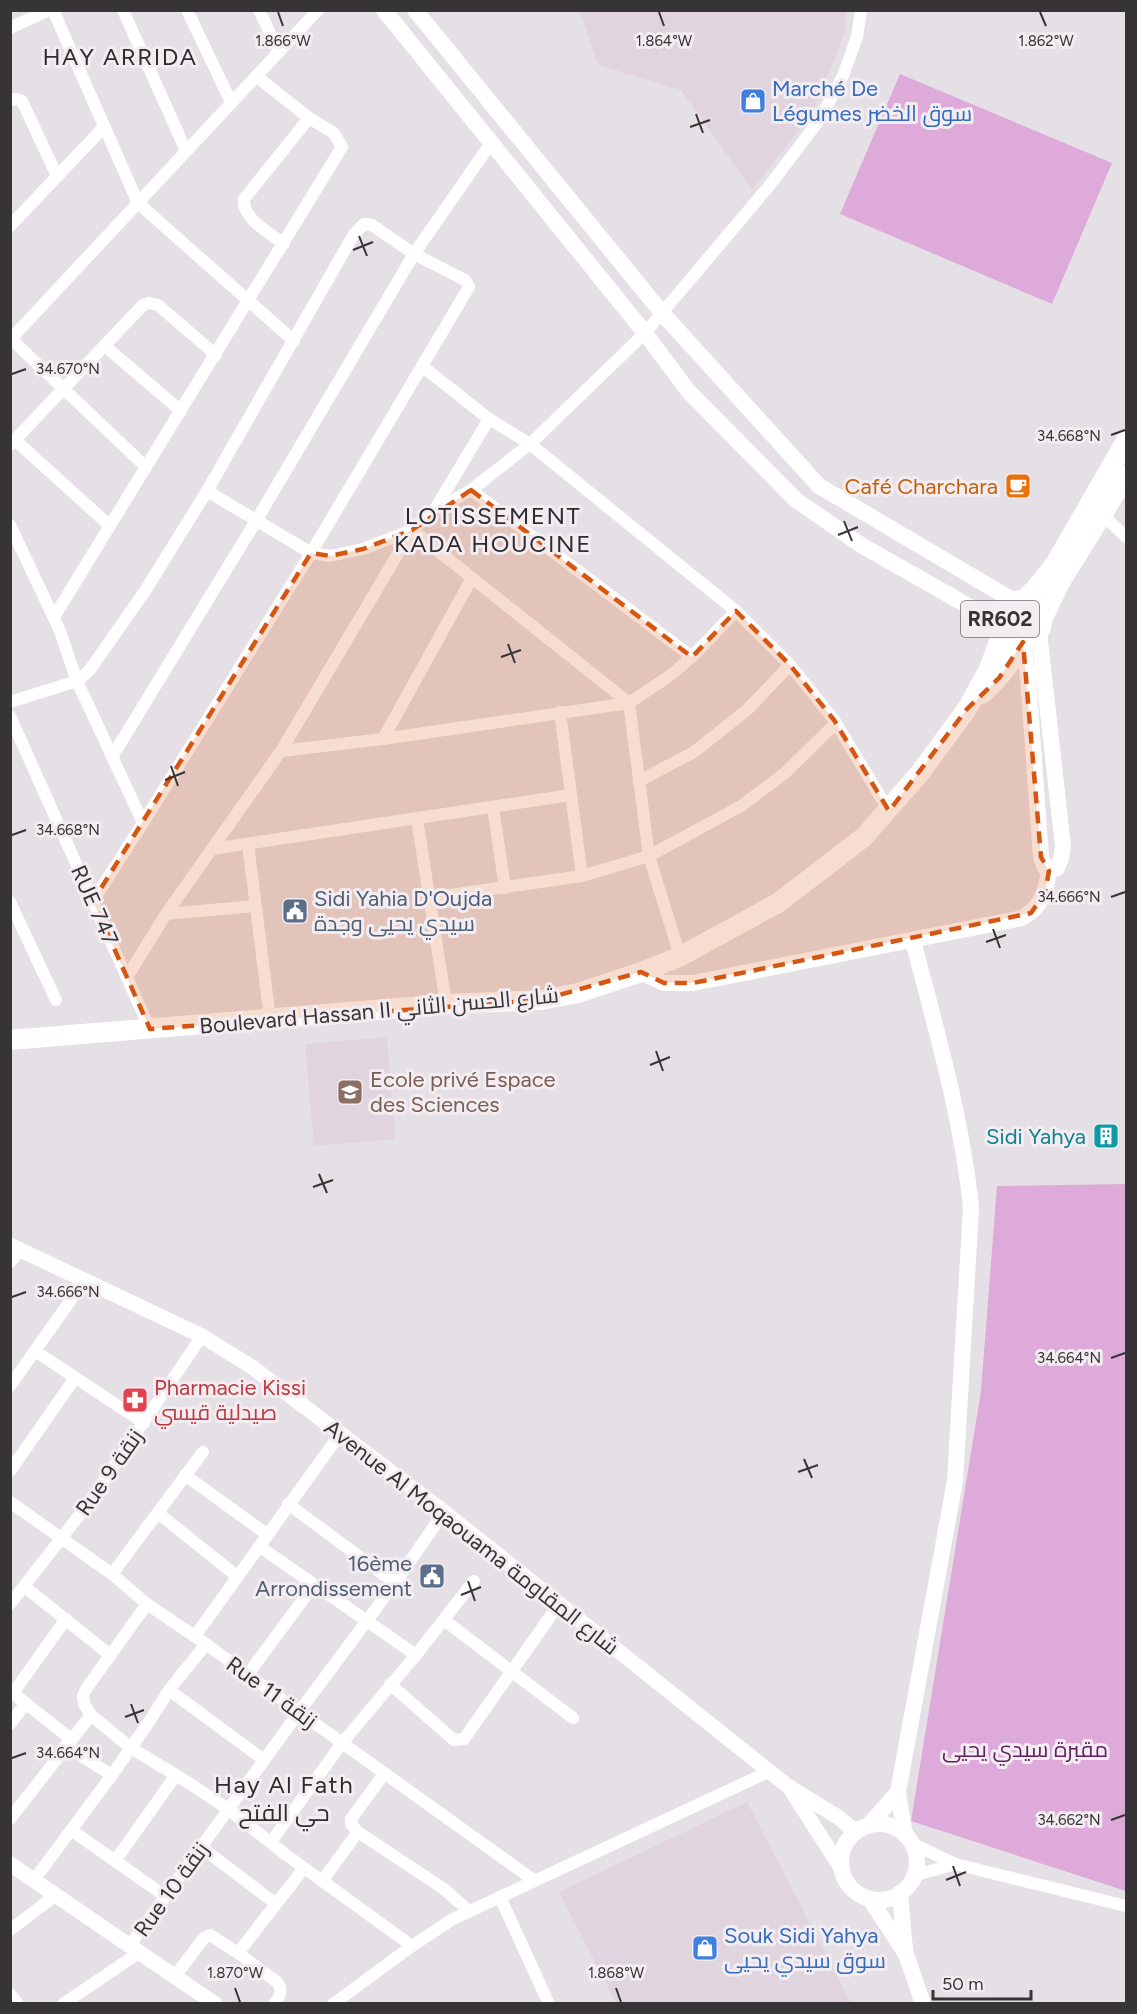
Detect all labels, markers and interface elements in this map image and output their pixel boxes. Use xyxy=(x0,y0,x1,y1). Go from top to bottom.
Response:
text: 1.866°W xyxy=(255,32,311,50)
text: 1.864°W xyxy=(636,32,693,50)
text: 1.862°W xyxy=(1018,32,1074,50)
district label: HAY ARRIDA xyxy=(42,42,198,71)
place label: Marché De Légumes سوق الخضر xyxy=(772,75,972,127)
shop icon: Marché De Légumes سوق الخضر xyxy=(738,86,768,116)
text: 34.670°N xyxy=(36,360,100,378)
text: 34.668°N xyxy=(1037,427,1101,445)
cafe icon: Café Charchara xyxy=(1003,471,1033,501)
place label: Café Charchara xyxy=(845,473,998,500)
district label: LOTISSEMENT KADA HOUCINE xyxy=(394,501,592,558)
road number: RR602 xyxy=(961,601,1039,637)
text: 34.668°N xyxy=(36,821,100,839)
street label: RUE 747 xyxy=(65,861,124,950)
place label: Sidi Yahia D'Oujda سيدي يحيى وجدة xyxy=(314,885,492,940)
text: 34.666°N xyxy=(1037,888,1101,906)
public building icon: Sidi Yahia D'Oujda سيدي يحيى وجدة xyxy=(280,896,310,926)
street label: Boulevard Hassan II شارع الحسن الثاني xyxy=(198,981,560,1043)
place label: Ecole privé Espace des Sciences xyxy=(370,1066,556,1118)
school or university icon: Ecole privé Espace des Sciences xyxy=(335,1077,365,1107)
building icon: Sidi Yahya xyxy=(1091,1121,1121,1151)
place label: Sidi Yahya xyxy=(986,1123,1086,1150)
text: 34.666°N xyxy=(36,1283,100,1301)
text: 34.664°N xyxy=(1037,1349,1101,1367)
place label: Pharmacie Kissi صيدلية قيسي xyxy=(154,1374,306,1429)
pharmacy icon: Pharmacie Kissi صيدلية قيسي xyxy=(120,1385,150,1415)
street label: Avenue Al Moqaouama شارع المقاومة xyxy=(318,1414,624,1662)
street label: Rue 9 زنقة xyxy=(70,1424,149,1521)
place label: 16ème Arrondissement xyxy=(255,1550,412,1602)
public building icon: 16ème Arrondissement xyxy=(417,1561,447,1591)
street label: Rue 11 زنقة xyxy=(221,1650,322,1734)
park label: مقبرة سيدي يحيى xyxy=(942,1736,1108,1766)
text: 34.664°N xyxy=(36,1744,100,1762)
district label: Hay Al Fath حي الفتح xyxy=(214,1770,354,1832)
text: 34.662°N xyxy=(1037,1811,1101,1829)
street label: Rue 10 زنقة xyxy=(128,1837,215,1942)
place label: Souk Sidi Yahya سوق سيدي يحيى xyxy=(724,1922,886,1977)
shop icon: Souk Sidi Yahya سوق سيدي يحيى xyxy=(690,1933,720,1963)
scale bar xyxy=(933,1963,1030,2001)
text: 1.870°W xyxy=(207,1964,264,1982)
text: 1.868°W xyxy=(588,1964,645,1982)
text: 50 m xyxy=(942,1973,984,1995)

